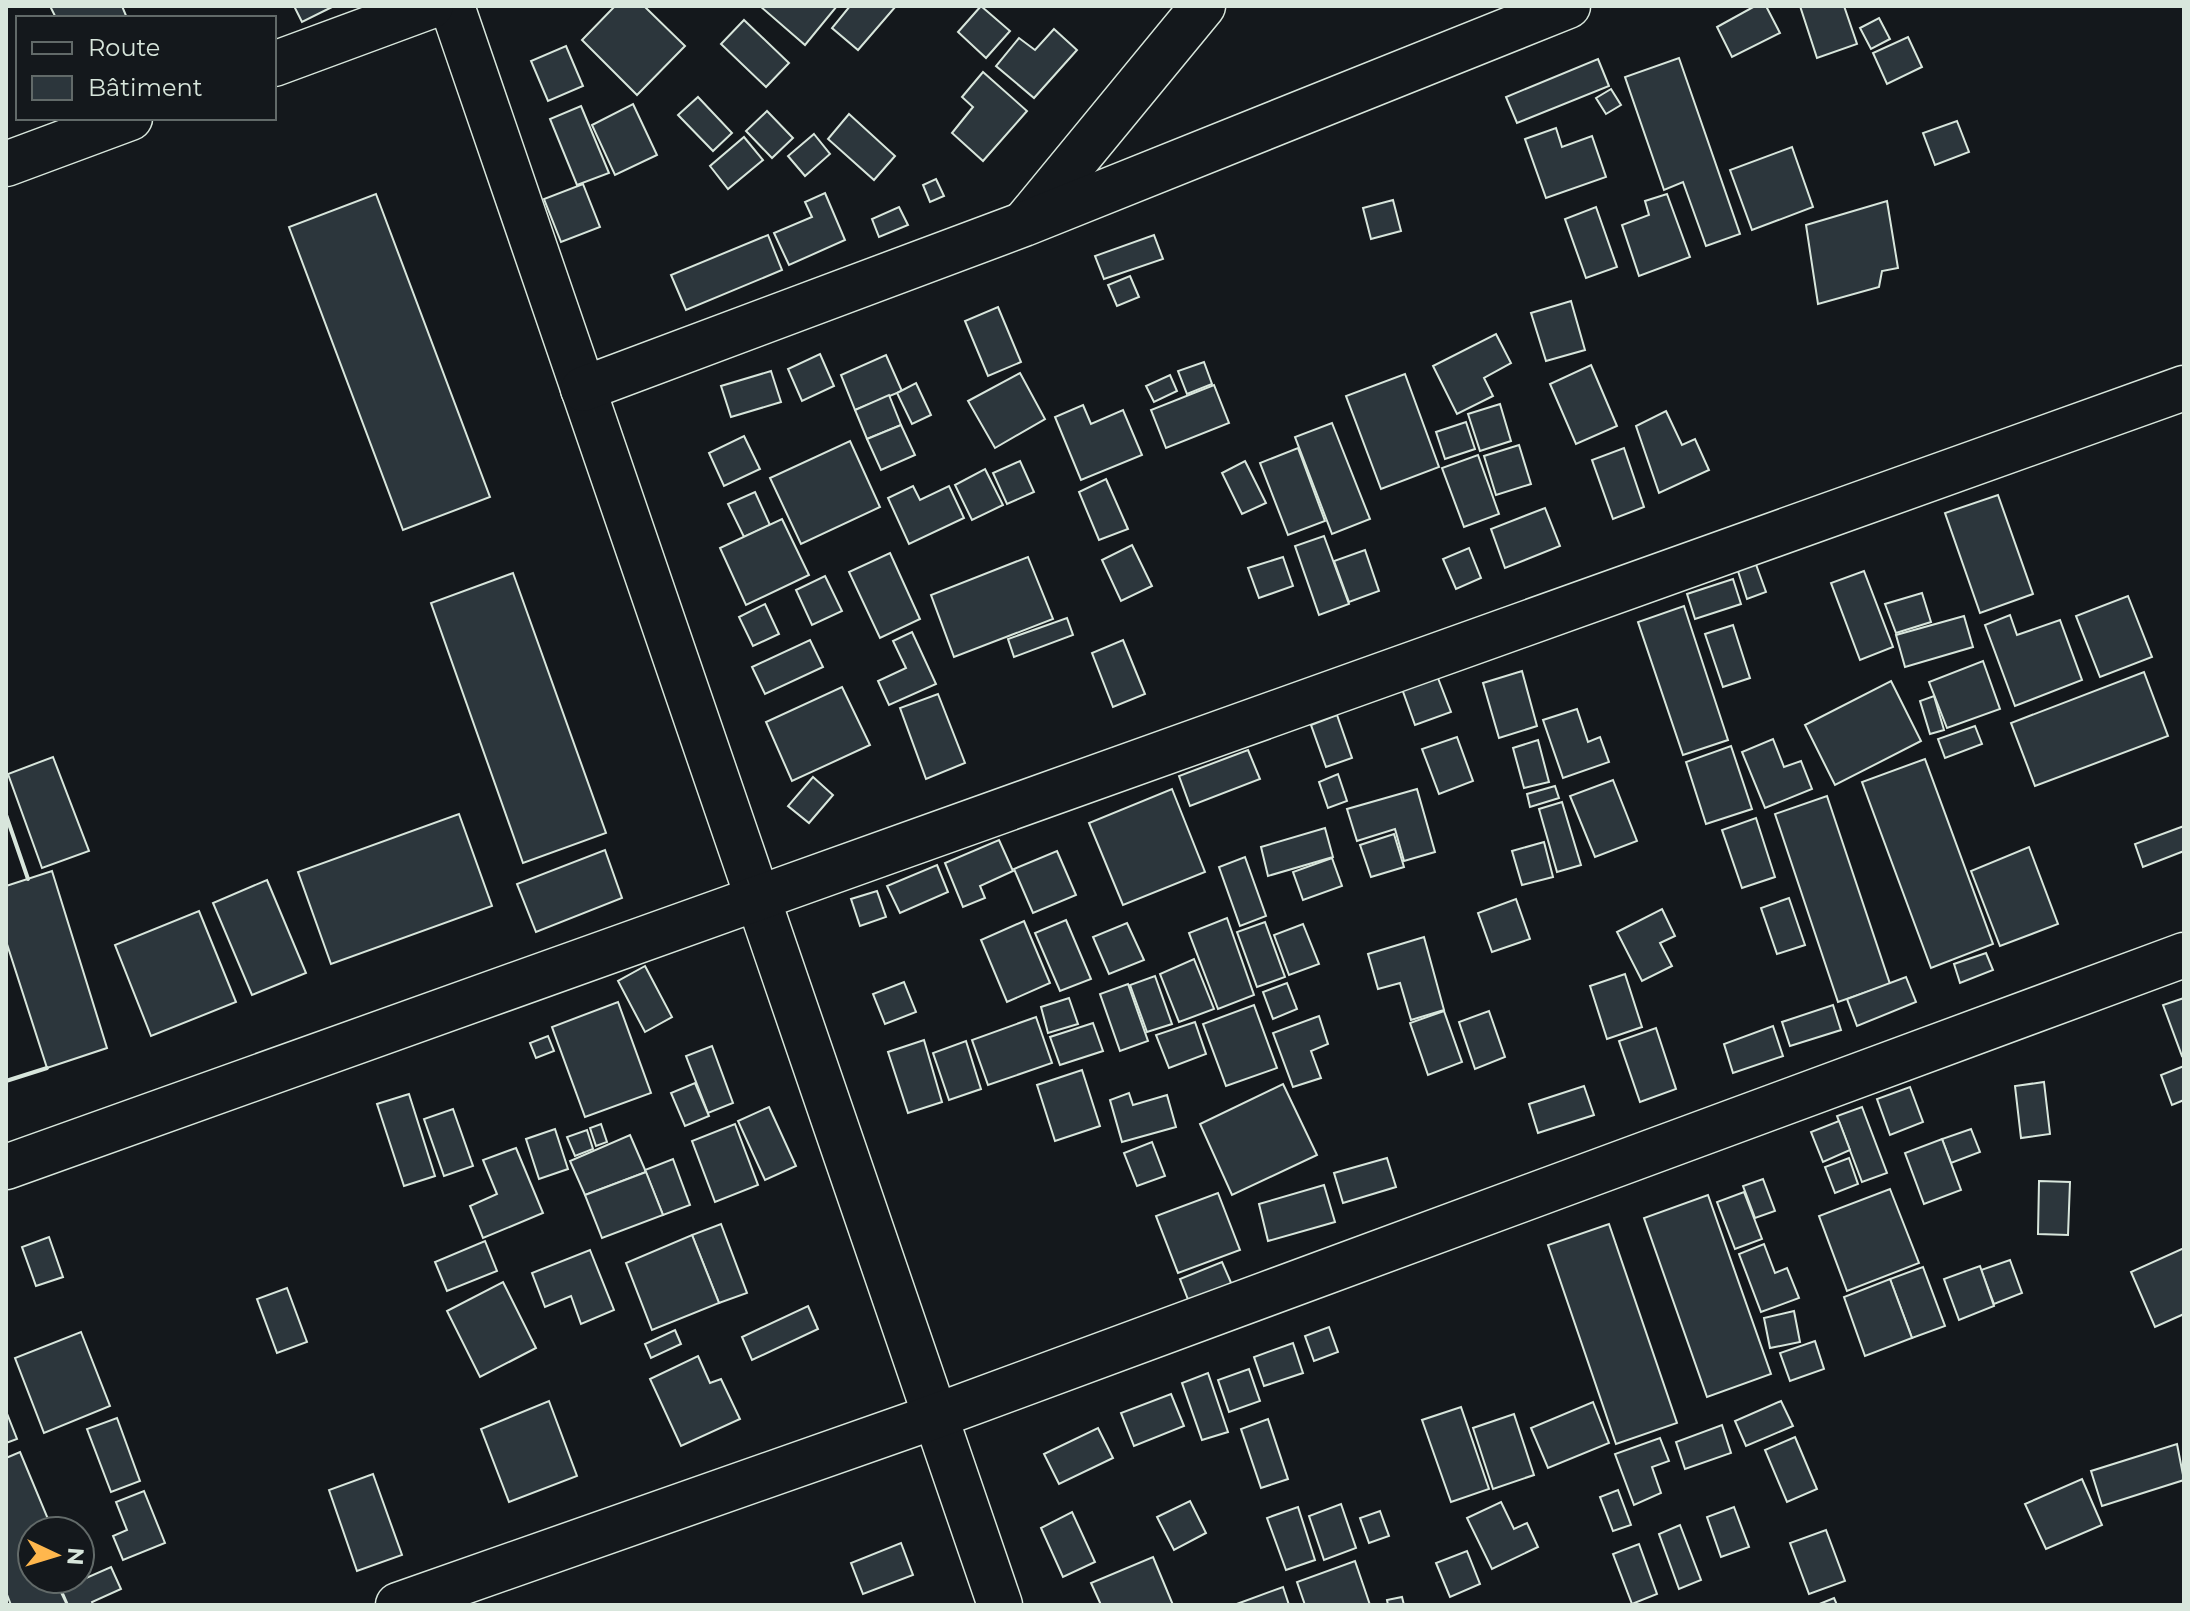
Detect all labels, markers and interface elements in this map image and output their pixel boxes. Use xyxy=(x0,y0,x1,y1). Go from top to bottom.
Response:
legend xyxy=(16,16,276,120)
text: Route xyxy=(88,33,160,62)
text: Bâtiment xyxy=(88,73,203,102)
north arrow xyxy=(16,1515,96,1595)
text: N xyxy=(61,1547,90,1566)

